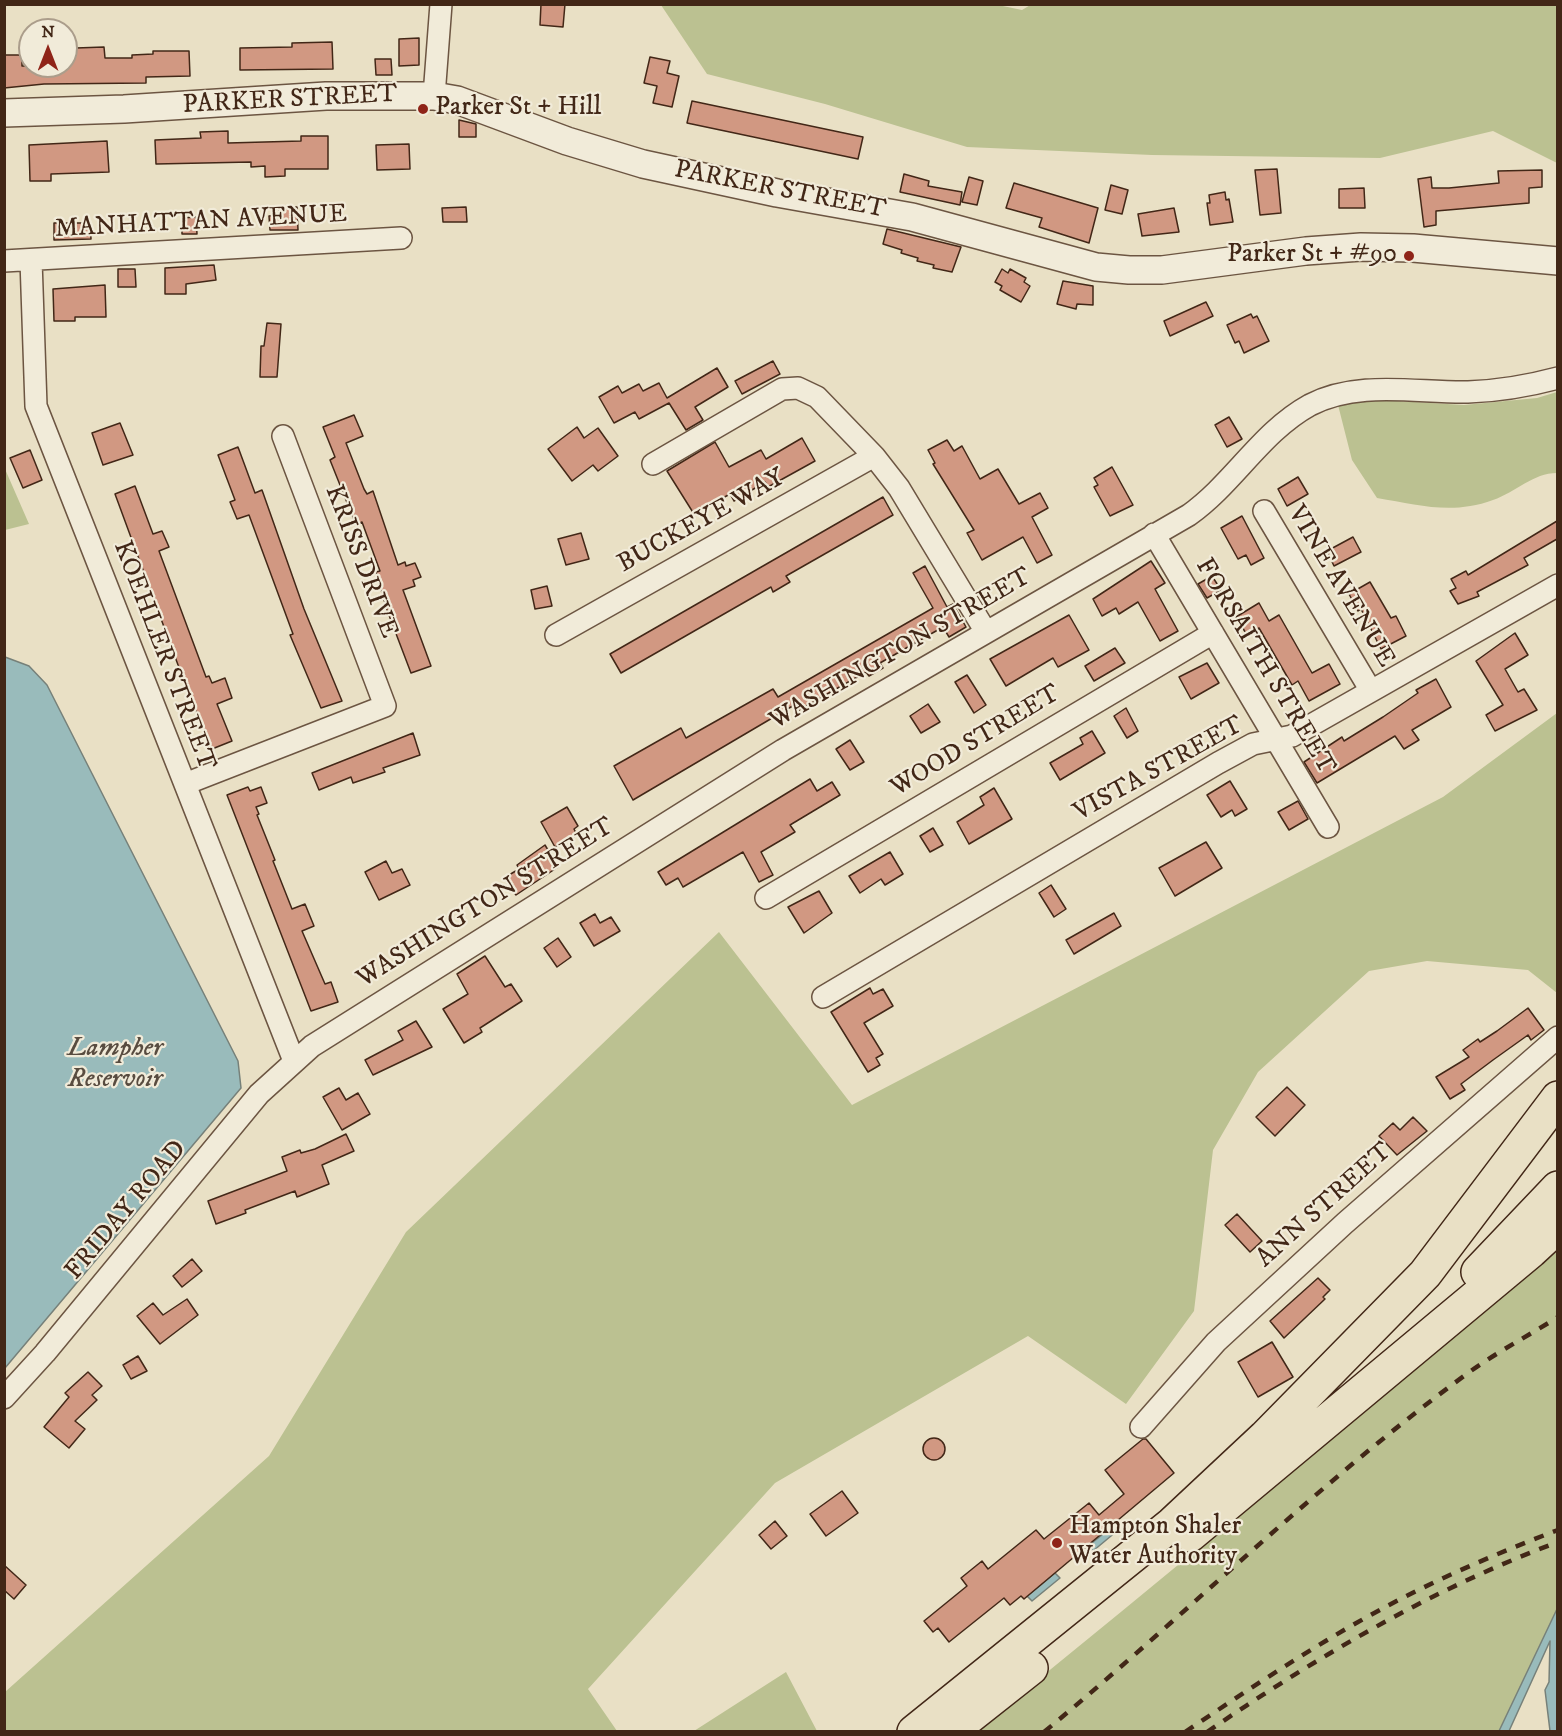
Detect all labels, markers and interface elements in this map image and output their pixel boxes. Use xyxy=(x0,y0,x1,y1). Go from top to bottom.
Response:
north arrow xyxy=(18,18,78,78)
text: N xyxy=(41,22,55,42)
street label: PARKER STREET xyxy=(182,80,398,122)
place label: Parker St + Hill xyxy=(435,93,601,125)
marker: Parker St + Hill xyxy=(416,102,430,116)
street label: PARKER STREET xyxy=(672,155,888,227)
street label: MANHATTAN AVENUE xyxy=(54,200,348,246)
place label: Parker St + #90 xyxy=(1227,240,1397,272)
marker: Parker St + #90 xyxy=(1402,249,1416,263)
street label: BUCKEYE WAY xyxy=(613,463,791,581)
street label: KRISS DRIVE xyxy=(317,481,403,643)
street label: VINE AVENUE xyxy=(1279,501,1401,673)
street label: KOEHLER STREET xyxy=(105,537,221,775)
street label: FORSAITH STREET xyxy=(1187,553,1341,781)
street label: WASHINGTON STREET xyxy=(765,562,1037,738)
street label: WOOD STREET xyxy=(886,679,1066,805)
street label: VISTA STREET xyxy=(1069,711,1249,829)
street label: WASHINGTON STREET xyxy=(352,812,620,996)
water label: Lampher Reservoir xyxy=(67,1033,163,1096)
street label: FRIDAY ROAD xyxy=(60,1135,194,1287)
street label: ANN STREET xyxy=(1251,1137,1399,1275)
place label: Hampton Shaler Water Authority xyxy=(1069,1512,1241,1574)
marker: Hampton Shaler Water Authority xyxy=(1050,1536,1064,1550)

